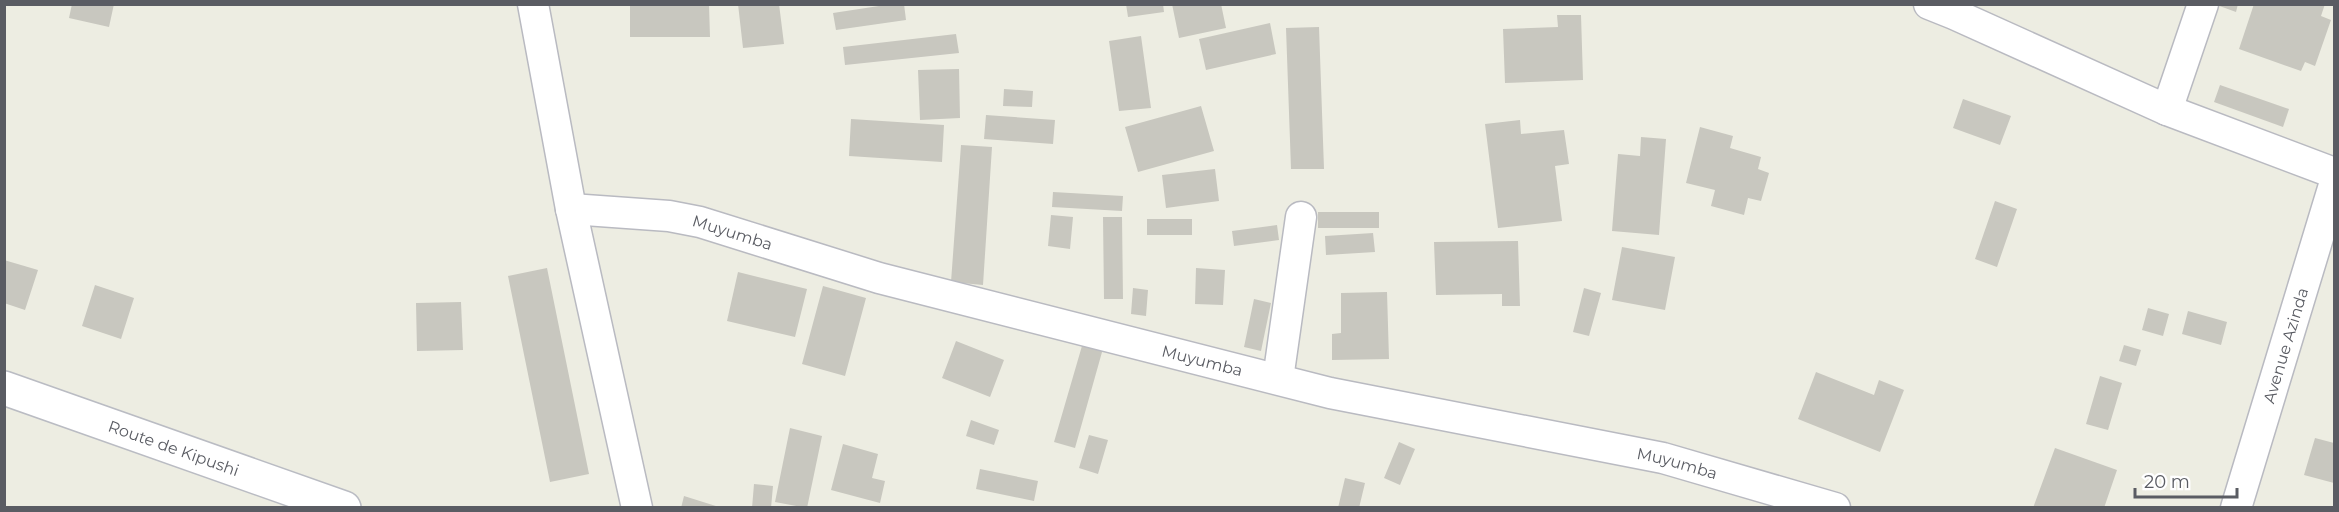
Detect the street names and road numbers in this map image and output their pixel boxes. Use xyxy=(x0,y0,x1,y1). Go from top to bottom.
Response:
street label: Muyumba xyxy=(690,211,775,254)
street label: Avenue Azinda xyxy=(2259,285,2312,406)
street label: Muyumba xyxy=(1160,341,1245,380)
street label: Route de Kipushi xyxy=(106,417,242,480)
street label: Muyumba xyxy=(1635,444,1720,483)

